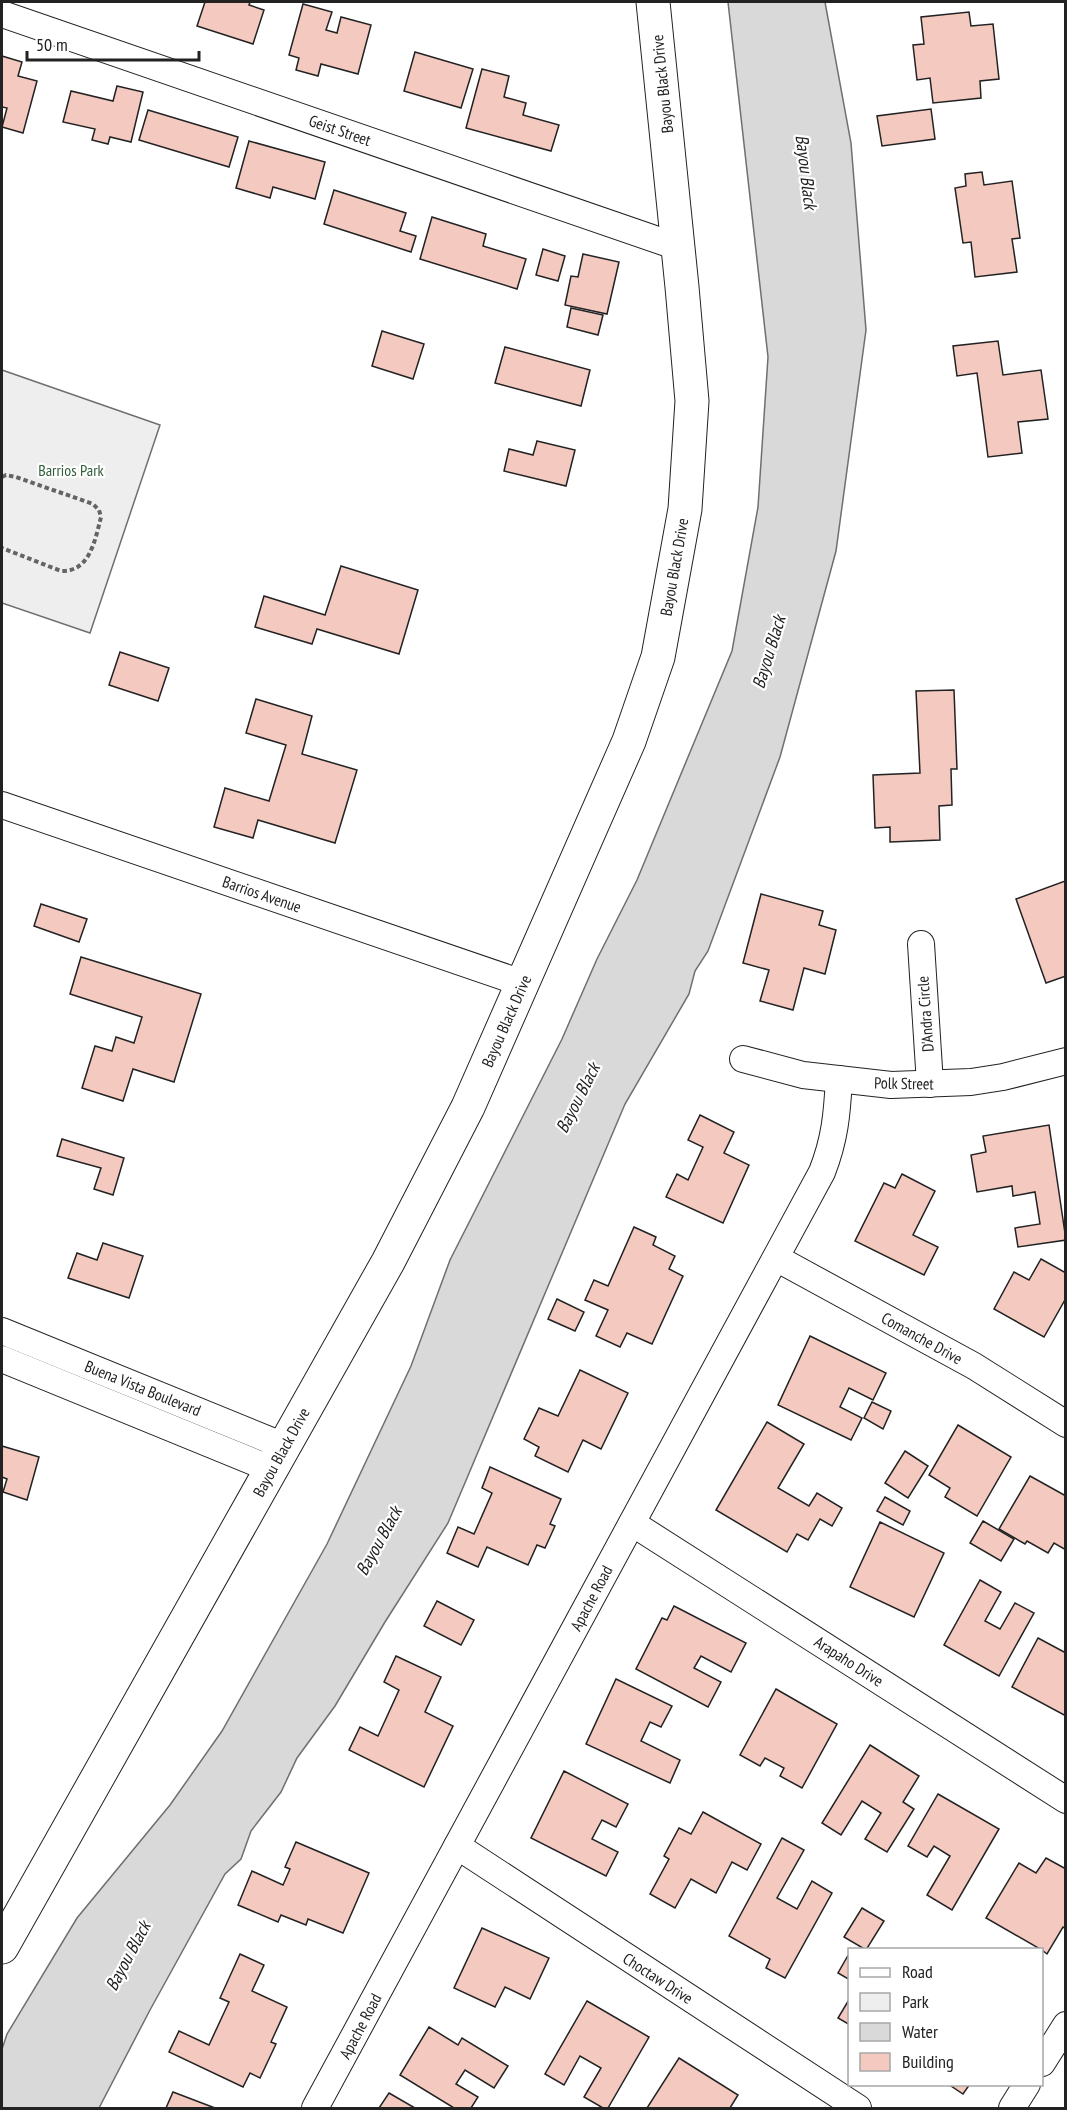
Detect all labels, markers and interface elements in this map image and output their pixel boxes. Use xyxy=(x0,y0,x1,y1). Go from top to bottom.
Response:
scale bar xyxy=(27,24,200,62)
text: 50 m xyxy=(36,33,68,56)
street label: Bayou Black Drive xyxy=(647,34,677,134)
street label: Geist Street xyxy=(306,110,374,150)
water label: Bayou Black xyxy=(791,133,823,213)
park label: Barrios Park xyxy=(38,460,105,480)
street label: Bayou Black Drive xyxy=(656,517,692,617)
water label: Bayou Black xyxy=(747,611,791,691)
street label: Barrios Avenue xyxy=(220,871,304,917)
street label: Bayou Black Drive xyxy=(477,972,535,1070)
street label: D'Andra Circle xyxy=(912,975,938,1053)
water label: Bayou Black xyxy=(550,1057,606,1136)
street label: Polk Street xyxy=(874,1072,935,1094)
street label: Comanche Drive xyxy=(878,1308,966,1368)
street label: Buena Vista Boulevard xyxy=(82,1356,204,1420)
street label: Bayou Black Drive xyxy=(248,1404,314,1500)
water label: Bayou Black xyxy=(350,1501,408,1579)
street label: Apache Road xyxy=(566,1562,617,1634)
street label: Arapaho Drive xyxy=(811,1631,887,1691)
water label: Bayou Black xyxy=(100,1915,156,1994)
street label: Choctaw Drive xyxy=(619,1948,697,2008)
legend xyxy=(848,1948,1043,2086)
text: Road xyxy=(902,1960,933,1983)
street label: Apache Road xyxy=(335,1990,386,2062)
text: Park xyxy=(902,1990,929,2013)
text: Water xyxy=(902,2020,938,2043)
text: Building xyxy=(902,2050,954,2073)

